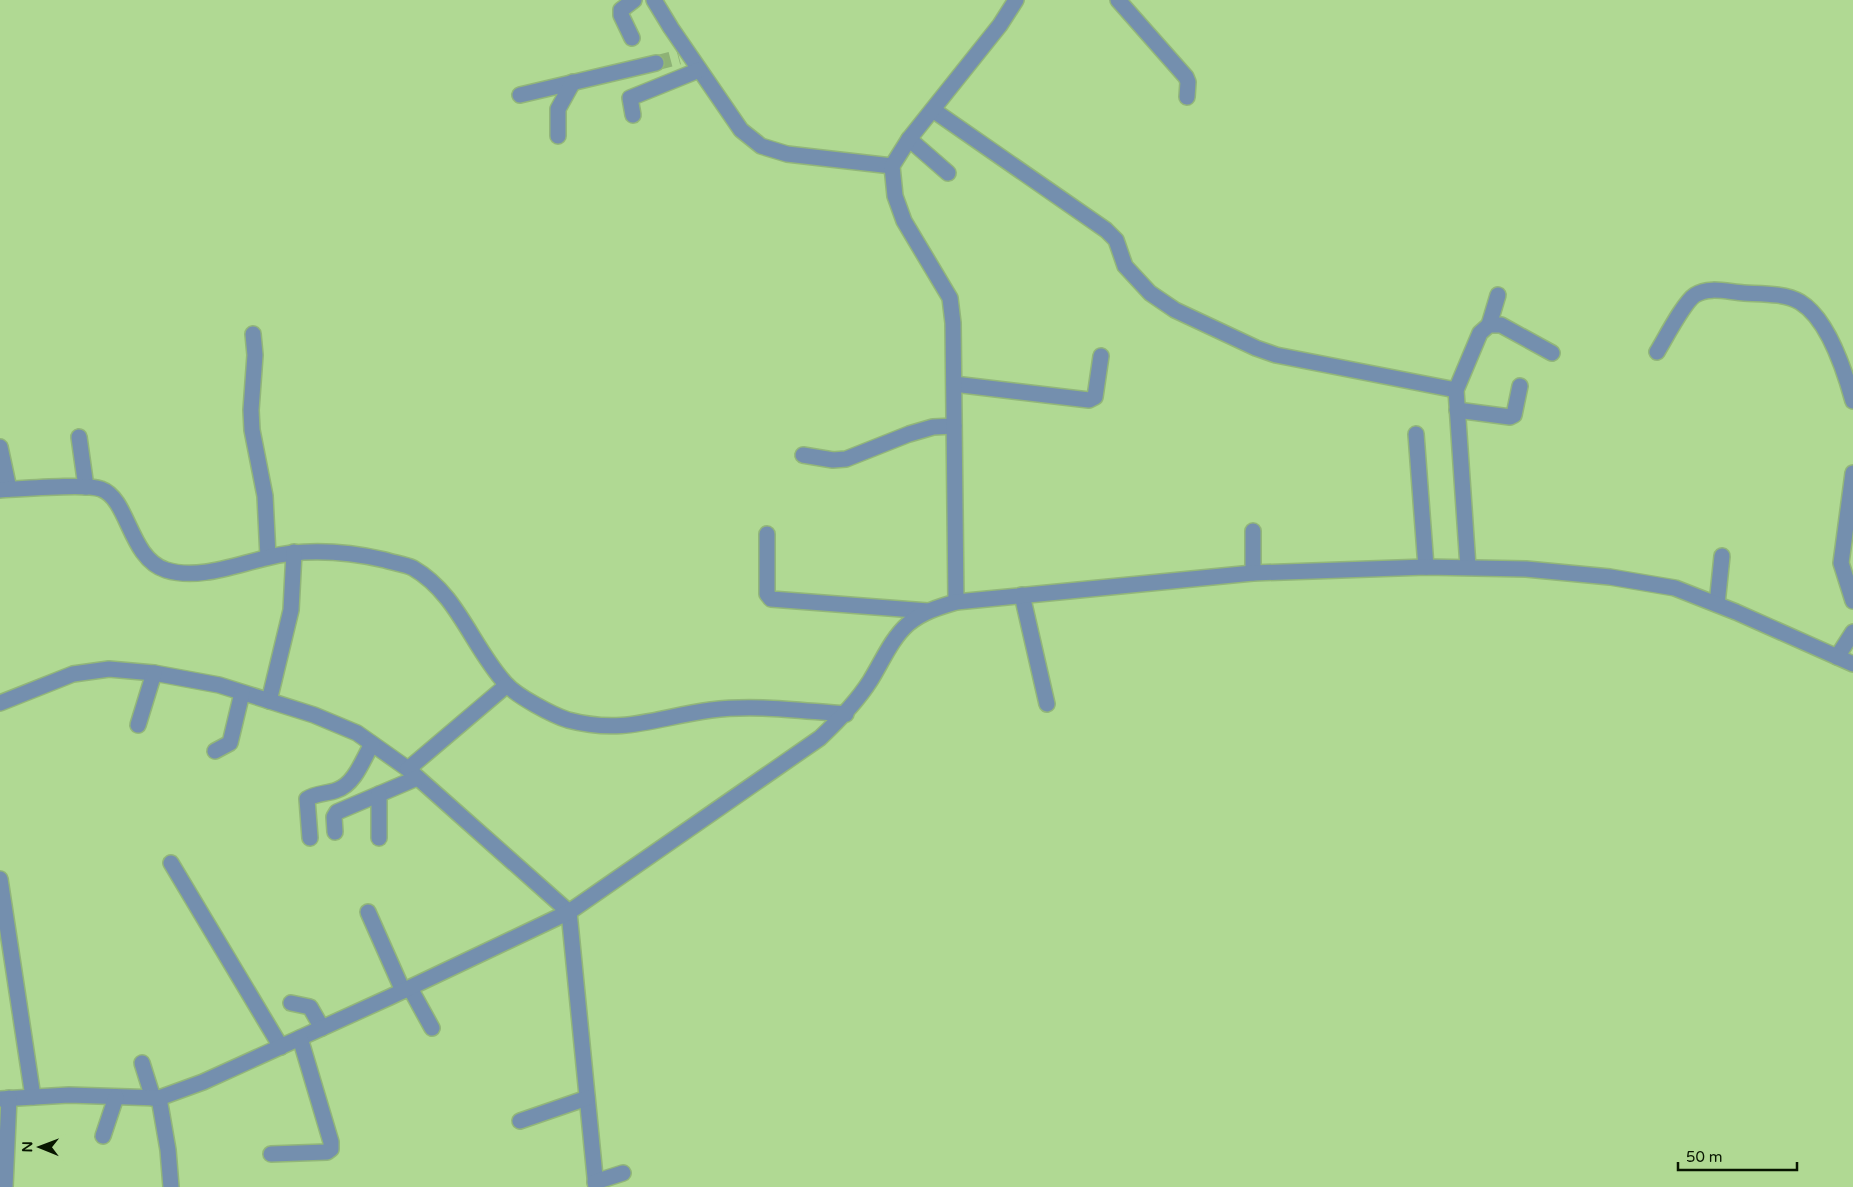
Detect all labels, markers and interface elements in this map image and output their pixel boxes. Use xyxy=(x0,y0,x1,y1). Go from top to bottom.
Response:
north arrow xyxy=(15,1122,65,1172)
scale bar xyxy=(1678,1140,1797,1172)
text: N xyxy=(19,1141,36,1153)
text: 50 m xyxy=(1686,1148,1723,1166)

